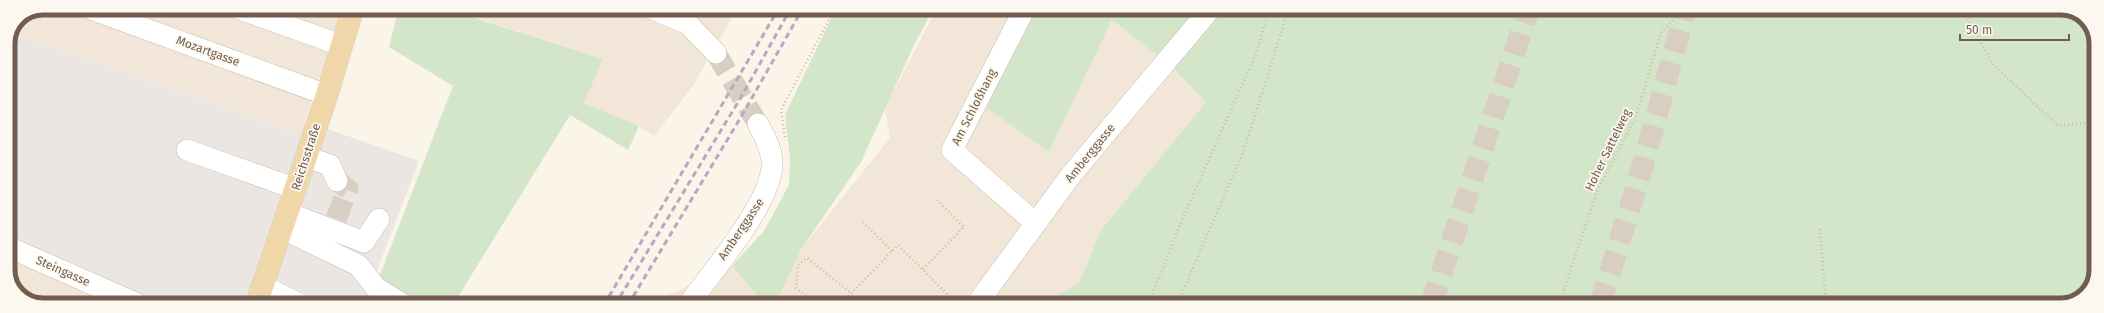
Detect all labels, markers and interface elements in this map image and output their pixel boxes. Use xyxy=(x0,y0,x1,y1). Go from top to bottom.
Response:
scale bar xyxy=(1960,16,2069,42)
text: 50 m xyxy=(1966,23,1992,37)
street label: Mozartgasse xyxy=(174,33,242,69)
street label: Am Schloßhang xyxy=(949,66,1000,148)
street label: Hoher Sattelweg xyxy=(1582,106,1634,193)
street label: Amberggasse xyxy=(1062,121,1118,185)
street label: Reichsstraße xyxy=(289,122,323,192)
street label: Amberggasse xyxy=(715,195,767,263)
street label: Steingasse xyxy=(34,253,92,289)

